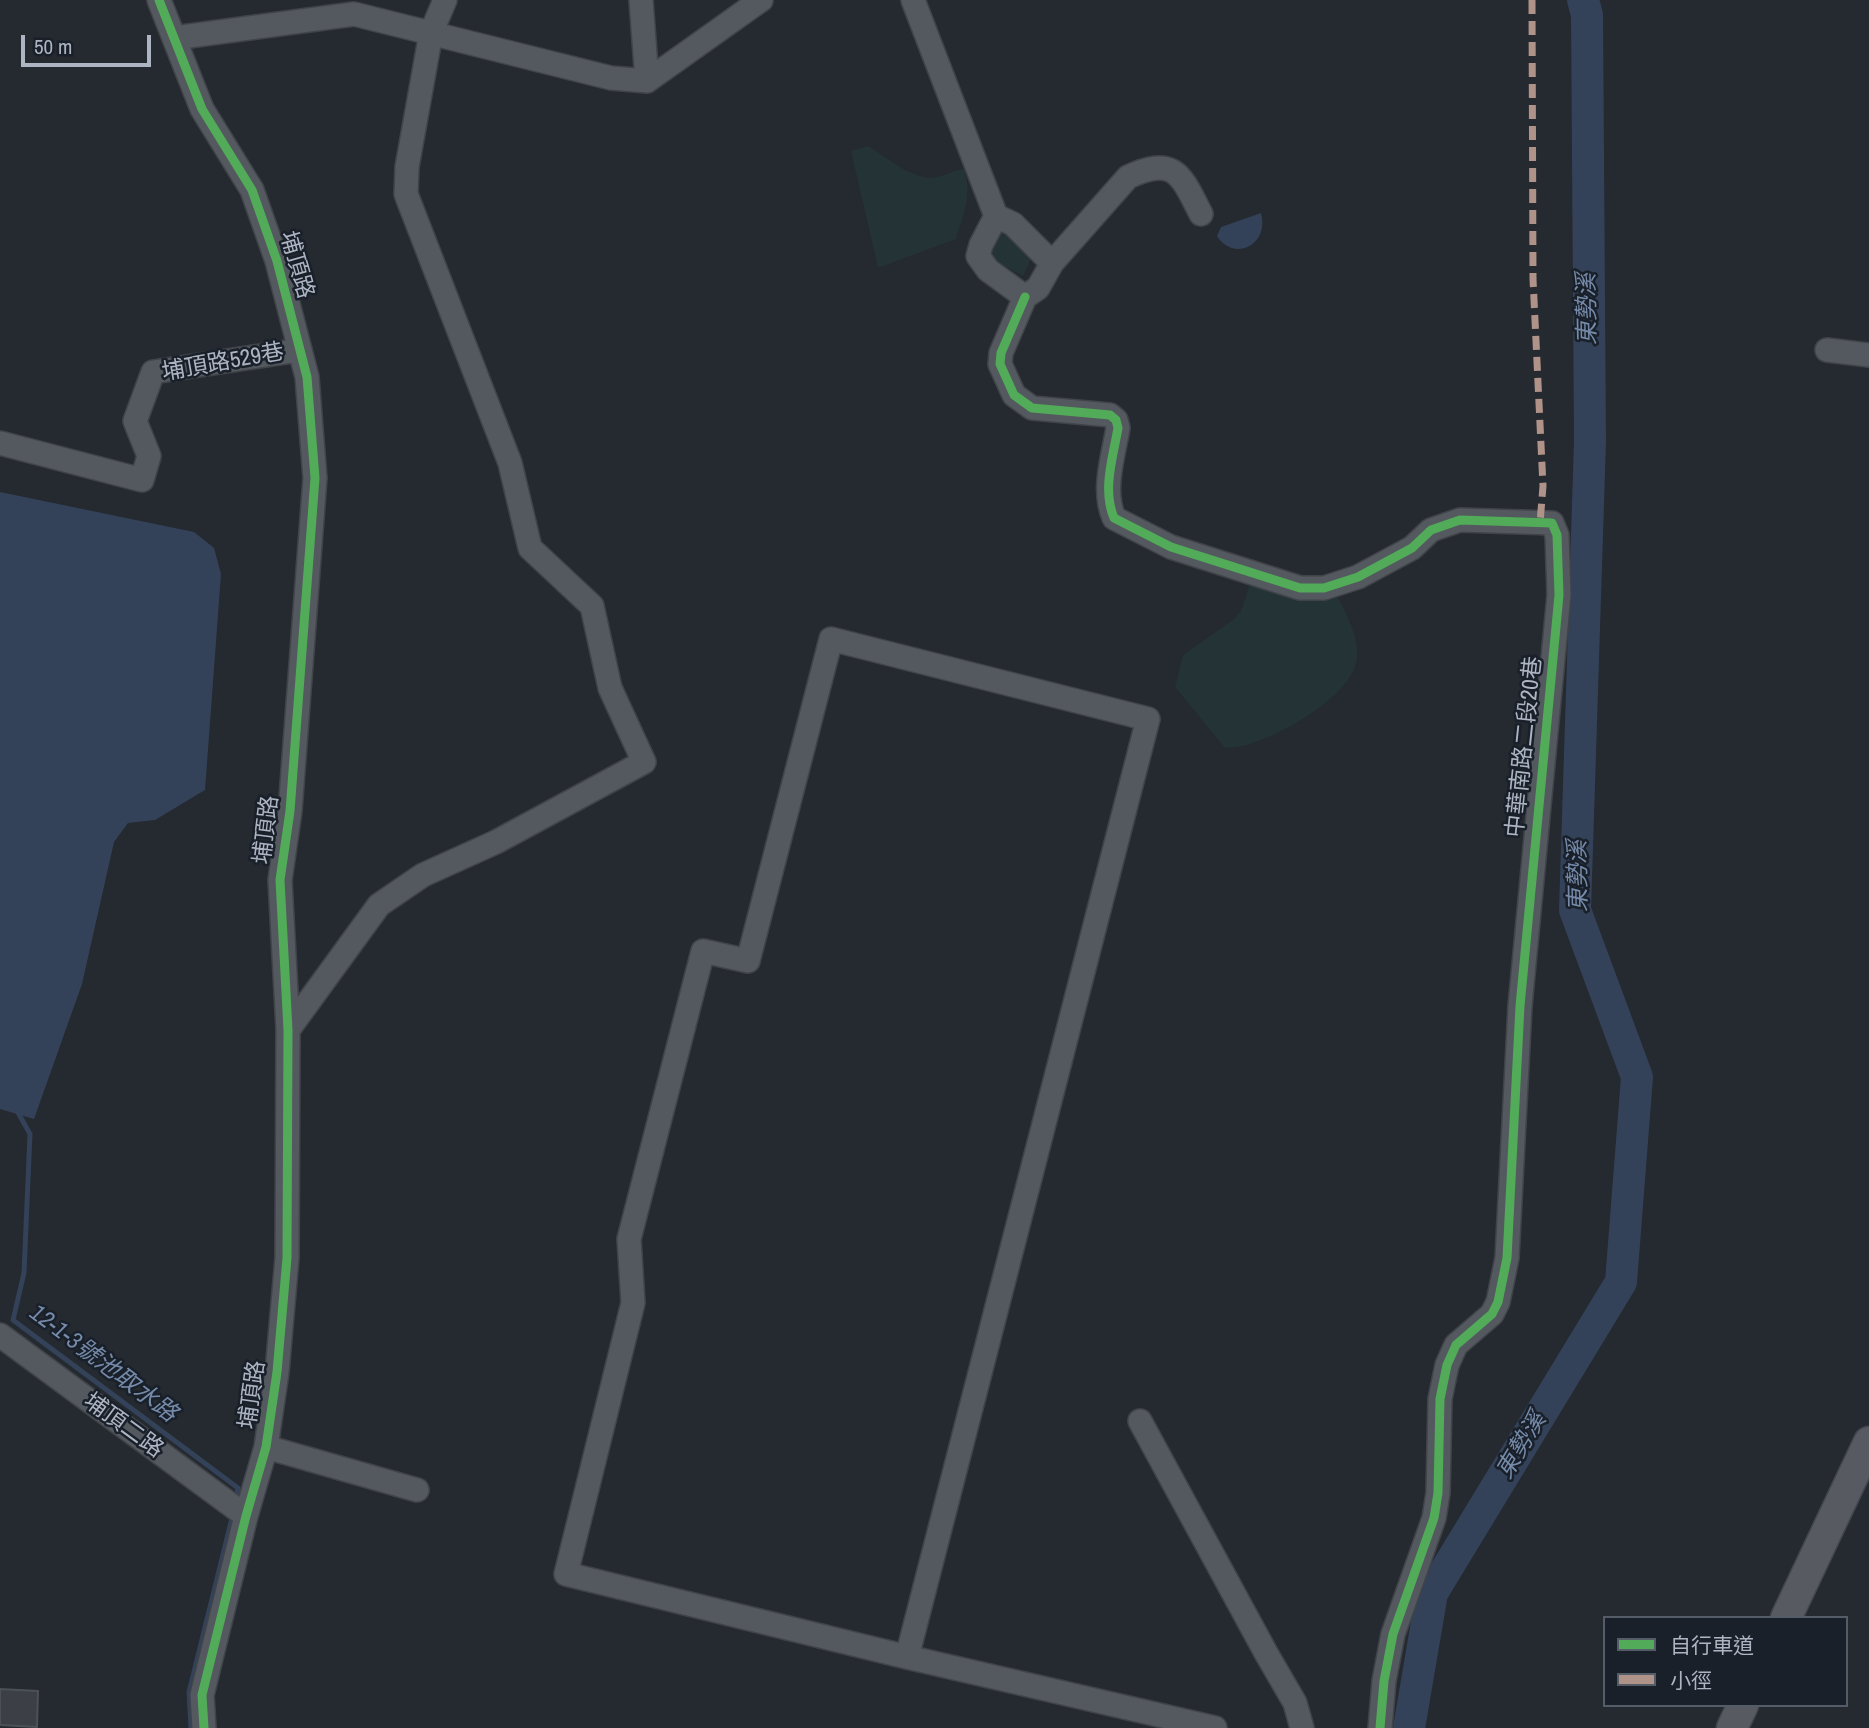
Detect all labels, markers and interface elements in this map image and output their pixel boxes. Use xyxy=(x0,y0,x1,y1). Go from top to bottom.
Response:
scale bar xyxy=(24,21,154,65)
text: 50 m xyxy=(34,32,72,61)
street label: 埔頂路 xyxy=(273,228,319,302)
water label: 東勢溪 xyxy=(1573,273,1603,345)
street label: 埔頂路529巷 xyxy=(160,339,286,387)
street label: 中華南路二段20巷 xyxy=(1502,655,1548,839)
street label: 埔頂路 xyxy=(249,794,285,866)
water label: 東勢溪 xyxy=(1564,840,1594,912)
water label: 12-1-3號池取水路 xyxy=(24,1299,182,1429)
street label: 埔頂路 xyxy=(235,1359,271,1431)
street label: 埔頂二路 xyxy=(78,1388,168,1464)
water label: 東勢溪 xyxy=(1491,1408,1553,1484)
legend xyxy=(1603,1616,1848,1707)
text: 自行車道 xyxy=(1670,1631,1754,1660)
text: 小徑 xyxy=(1670,1666,1712,1695)

